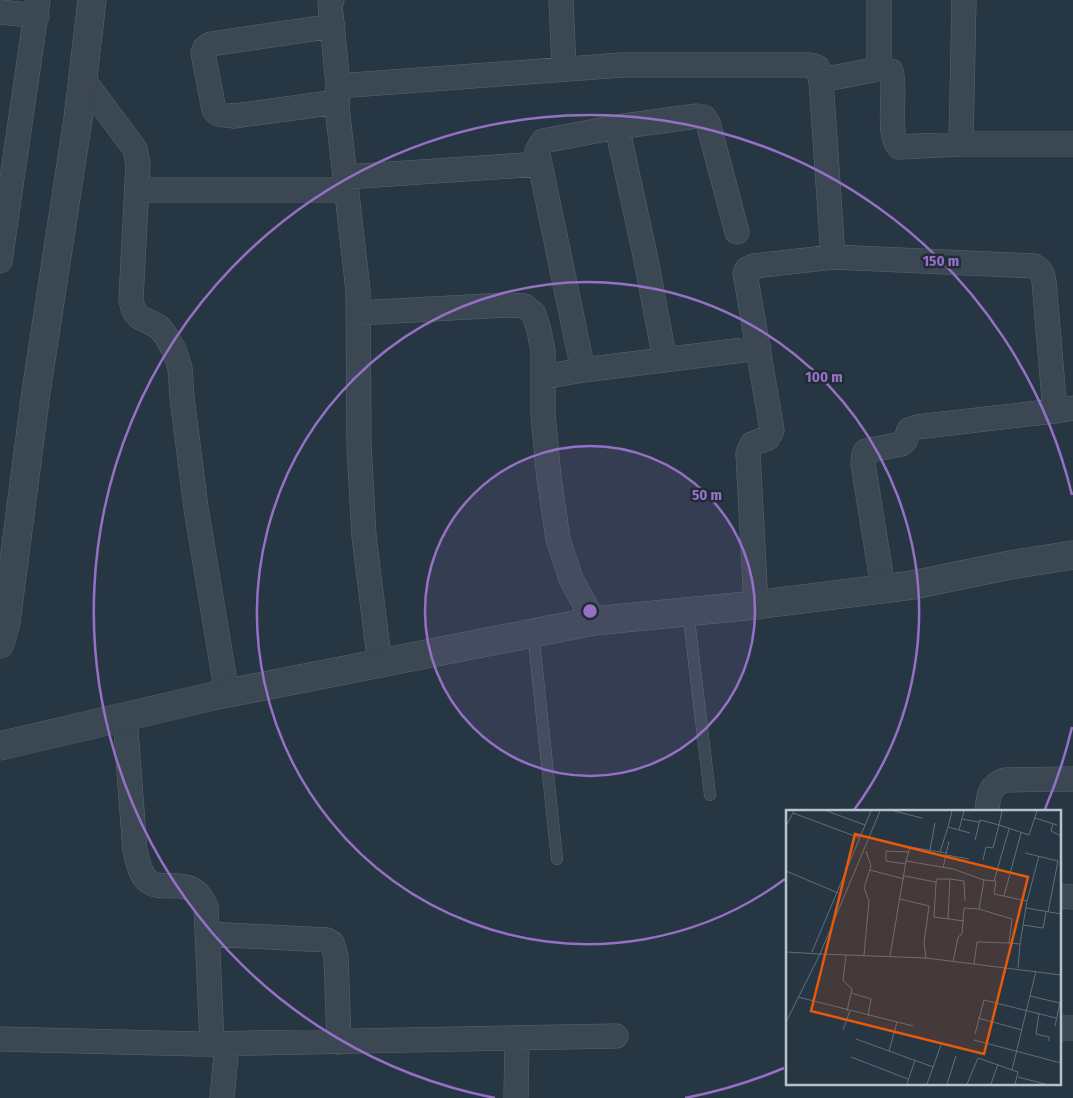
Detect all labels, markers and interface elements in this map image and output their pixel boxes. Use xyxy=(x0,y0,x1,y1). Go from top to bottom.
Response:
text: 150 m xyxy=(923,252,959,270)
text: 100 m xyxy=(805,368,843,386)
text: 50 m xyxy=(692,486,722,504)
centre of rings xyxy=(581,602,599,620)
inset map xyxy=(786,810,1060,1086)

